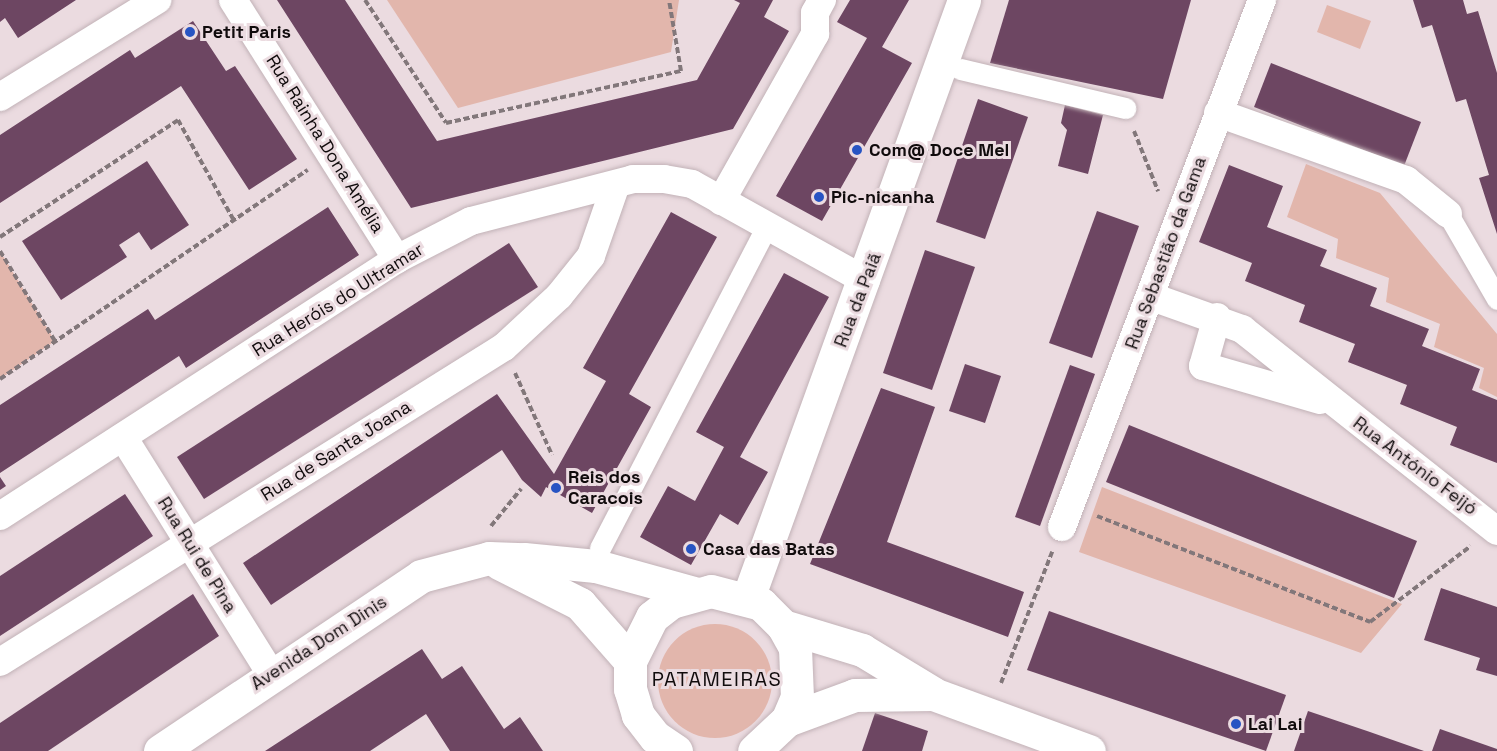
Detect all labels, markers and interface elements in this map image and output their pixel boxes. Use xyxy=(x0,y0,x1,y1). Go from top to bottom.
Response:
place label: Petit Paris xyxy=(202,21,291,43)
marker: Petit Paris xyxy=(183,25,197,39)
street label: Rua Rainha Dona Amélia xyxy=(261,51,389,237)
place label: Com@ Doce Mel xyxy=(869,139,1009,161)
marker: Com@ Doce Mel xyxy=(850,143,864,157)
street label: Rua Sebastião da Gama xyxy=(1121,154,1211,352)
place label: Pic-nicanha xyxy=(831,186,934,208)
marker: Pic-nicanha xyxy=(812,190,826,204)
street label: Rua Heróis do Ultramar xyxy=(249,239,427,361)
street label: Rua da Paiã xyxy=(830,250,886,350)
street label: Rua de Santa Joana xyxy=(257,396,415,506)
street label: Rua António Feijó xyxy=(1349,412,1481,520)
place label: Reis dos Caracois xyxy=(568,467,643,510)
marker: Reis dos Caracois xyxy=(549,481,563,495)
street label: Rua Rui de Pina xyxy=(153,493,241,617)
place label: Casa das Batas xyxy=(703,538,835,560)
marker: Casa das Batas xyxy=(684,542,698,556)
street label: Avenida Dom Dinis xyxy=(247,591,391,695)
district label: PATAMEIRAS xyxy=(652,667,782,691)
place label: Lai Lai xyxy=(1248,713,1302,735)
marker: Lai Lai xyxy=(1229,717,1243,731)

